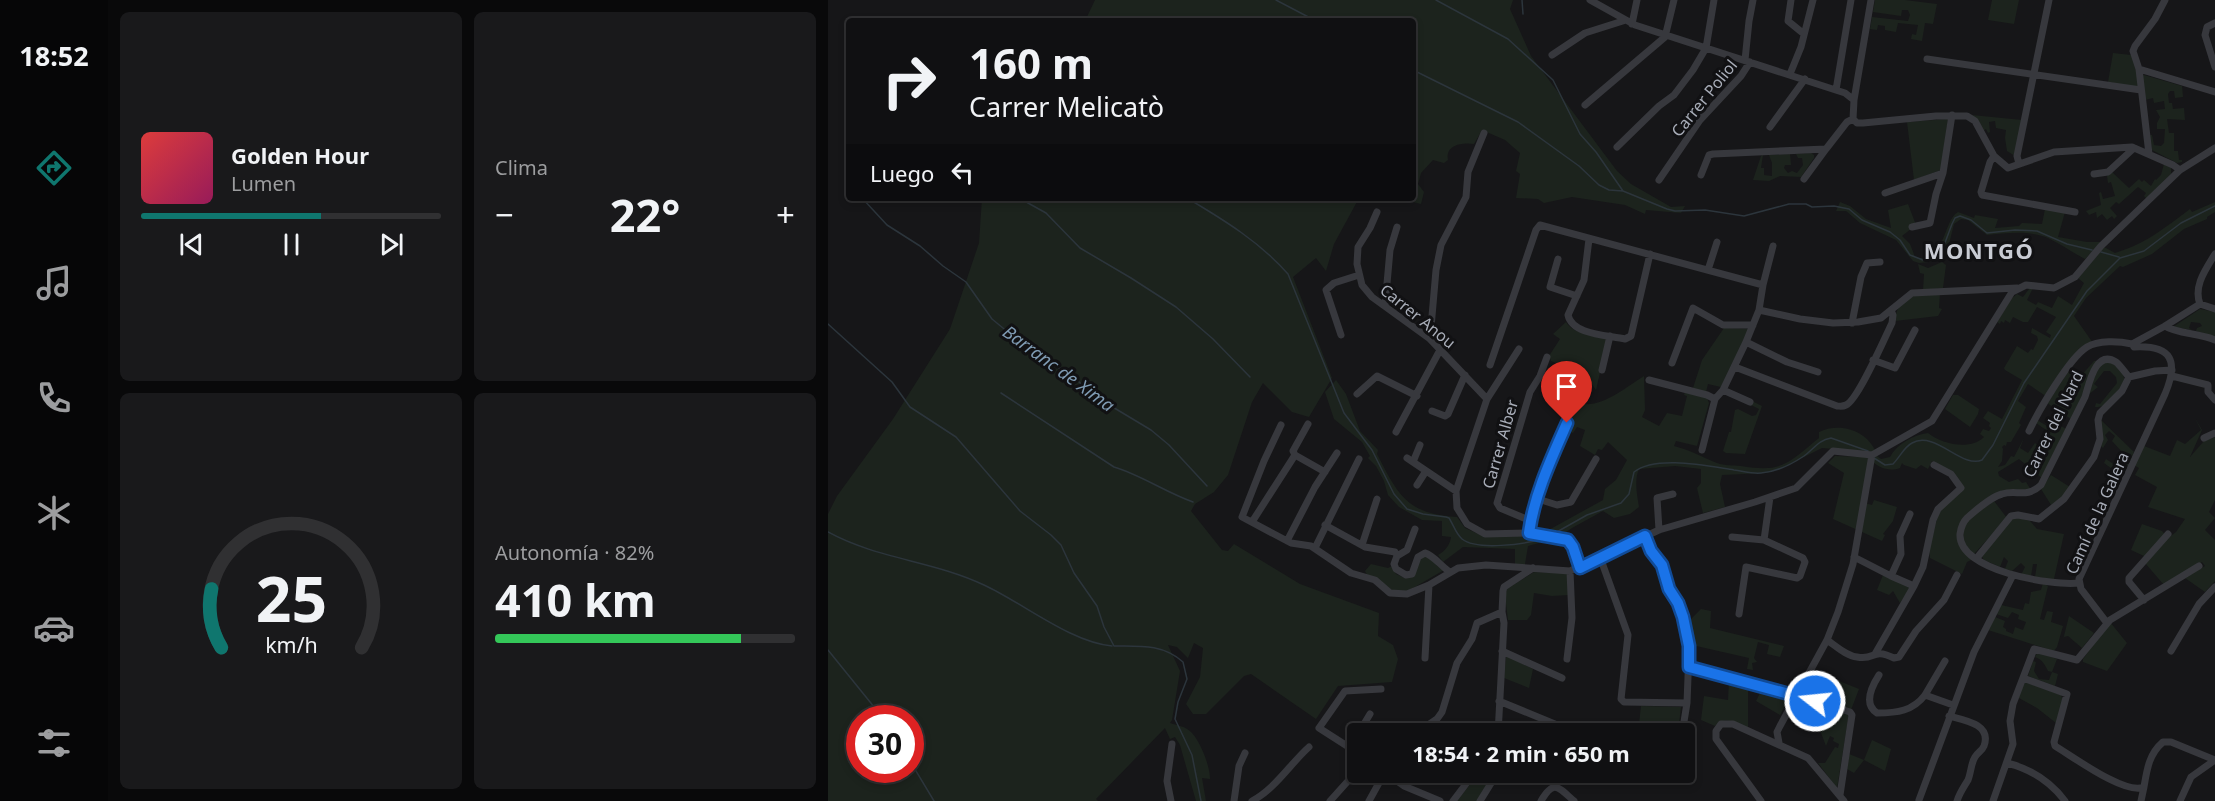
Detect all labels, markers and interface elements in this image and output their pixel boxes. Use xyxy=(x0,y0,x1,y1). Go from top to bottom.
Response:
text: 160 m xyxy=(969,34,1093,91)
text: 18:52 xyxy=(19,37,89,74)
icon: right xyxy=(870,42,948,120)
street label: Carrer Poliol xyxy=(1666,55,1742,141)
text: Carrer Melicatò xyxy=(969,88,1164,125)
text: Golden Hour xyxy=(231,140,369,170)
icon: directions xyxy=(33,147,75,189)
text: Clima xyxy=(495,154,548,181)
icon: left xyxy=(946,156,979,189)
text: Luego xyxy=(870,158,934,188)
text: Lumen xyxy=(231,170,296,197)
text: 22° xyxy=(610,184,680,245)
text: − xyxy=(495,192,514,237)
text: + xyxy=(776,192,795,237)
icon: previous xyxy=(175,228,208,261)
icon: pause xyxy=(275,228,308,261)
icon: next xyxy=(375,228,408,261)
district label: MONTGÓ xyxy=(1924,235,2034,265)
icon: music xyxy=(33,262,75,304)
street label: Carrer Anou xyxy=(1376,279,1460,353)
water label: Barranc de Xima xyxy=(998,319,1120,417)
pin xyxy=(1541,361,1592,423)
street label: Carrer del Nard xyxy=(2018,367,2088,481)
icon: arrive xyxy=(1550,370,1583,403)
icon: phone xyxy=(33,377,75,419)
street label: Carrer Alber xyxy=(1477,397,1523,491)
street label: Camí de la Galera xyxy=(2060,448,2134,578)
icon: climate xyxy=(33,492,75,534)
text: Autonomía · 82% xyxy=(495,539,654,566)
text: 25 xyxy=(255,555,327,640)
text: 410 km xyxy=(495,569,656,630)
icon: car xyxy=(33,607,75,649)
text: km/h xyxy=(265,630,317,659)
position arrow xyxy=(1783,669,1847,733)
speed limit sign: 30 xyxy=(846,705,924,783)
icon: filters xyxy=(33,722,75,764)
text: 18:54 · 2 min · 650 m xyxy=(1412,738,1630,768)

